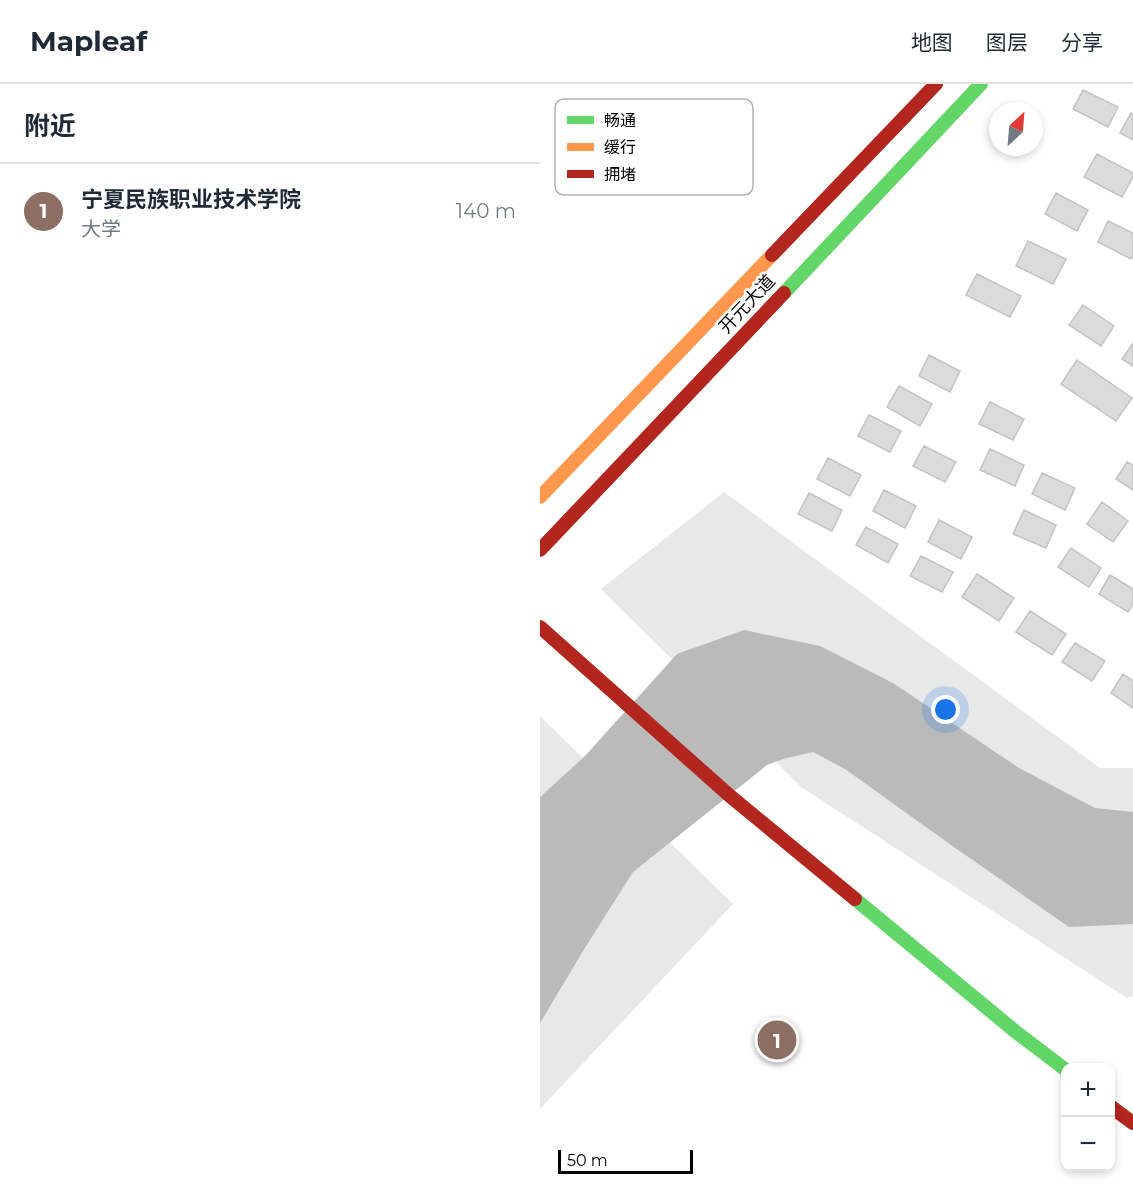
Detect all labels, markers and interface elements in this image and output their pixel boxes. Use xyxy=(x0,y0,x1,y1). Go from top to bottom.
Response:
text: Mapleaf xyxy=(30,24,147,58)
text: 地图 xyxy=(911,30,953,55)
text: 图层 xyxy=(986,30,1028,55)
text: 分享 xyxy=(1061,30,1103,55)
legend xyxy=(555,99,753,195)
north arrow xyxy=(989,102,1043,156)
text: 附近 xyxy=(24,110,76,142)
text: 畅通 xyxy=(604,111,636,130)
text: 缓行 xyxy=(604,138,636,157)
text: 拥堵 xyxy=(604,165,636,184)
text: 宁夏民族职业技术学院 xyxy=(81,186,301,213)
text: 1 xyxy=(40,199,47,223)
text: 140 m xyxy=(456,199,516,223)
text: 大学 xyxy=(81,217,121,241)
street label: 开元大道 xyxy=(714,270,780,338)
your location xyxy=(931,695,960,724)
pin: 1 xyxy=(758,1018,796,1062)
map controls xyxy=(1061,1063,1115,1171)
button: + xyxy=(1061,1063,1115,1117)
button: − xyxy=(1061,1117,1115,1171)
scale bar xyxy=(558,1147,693,1174)
text: 50 m xyxy=(567,1151,608,1170)

